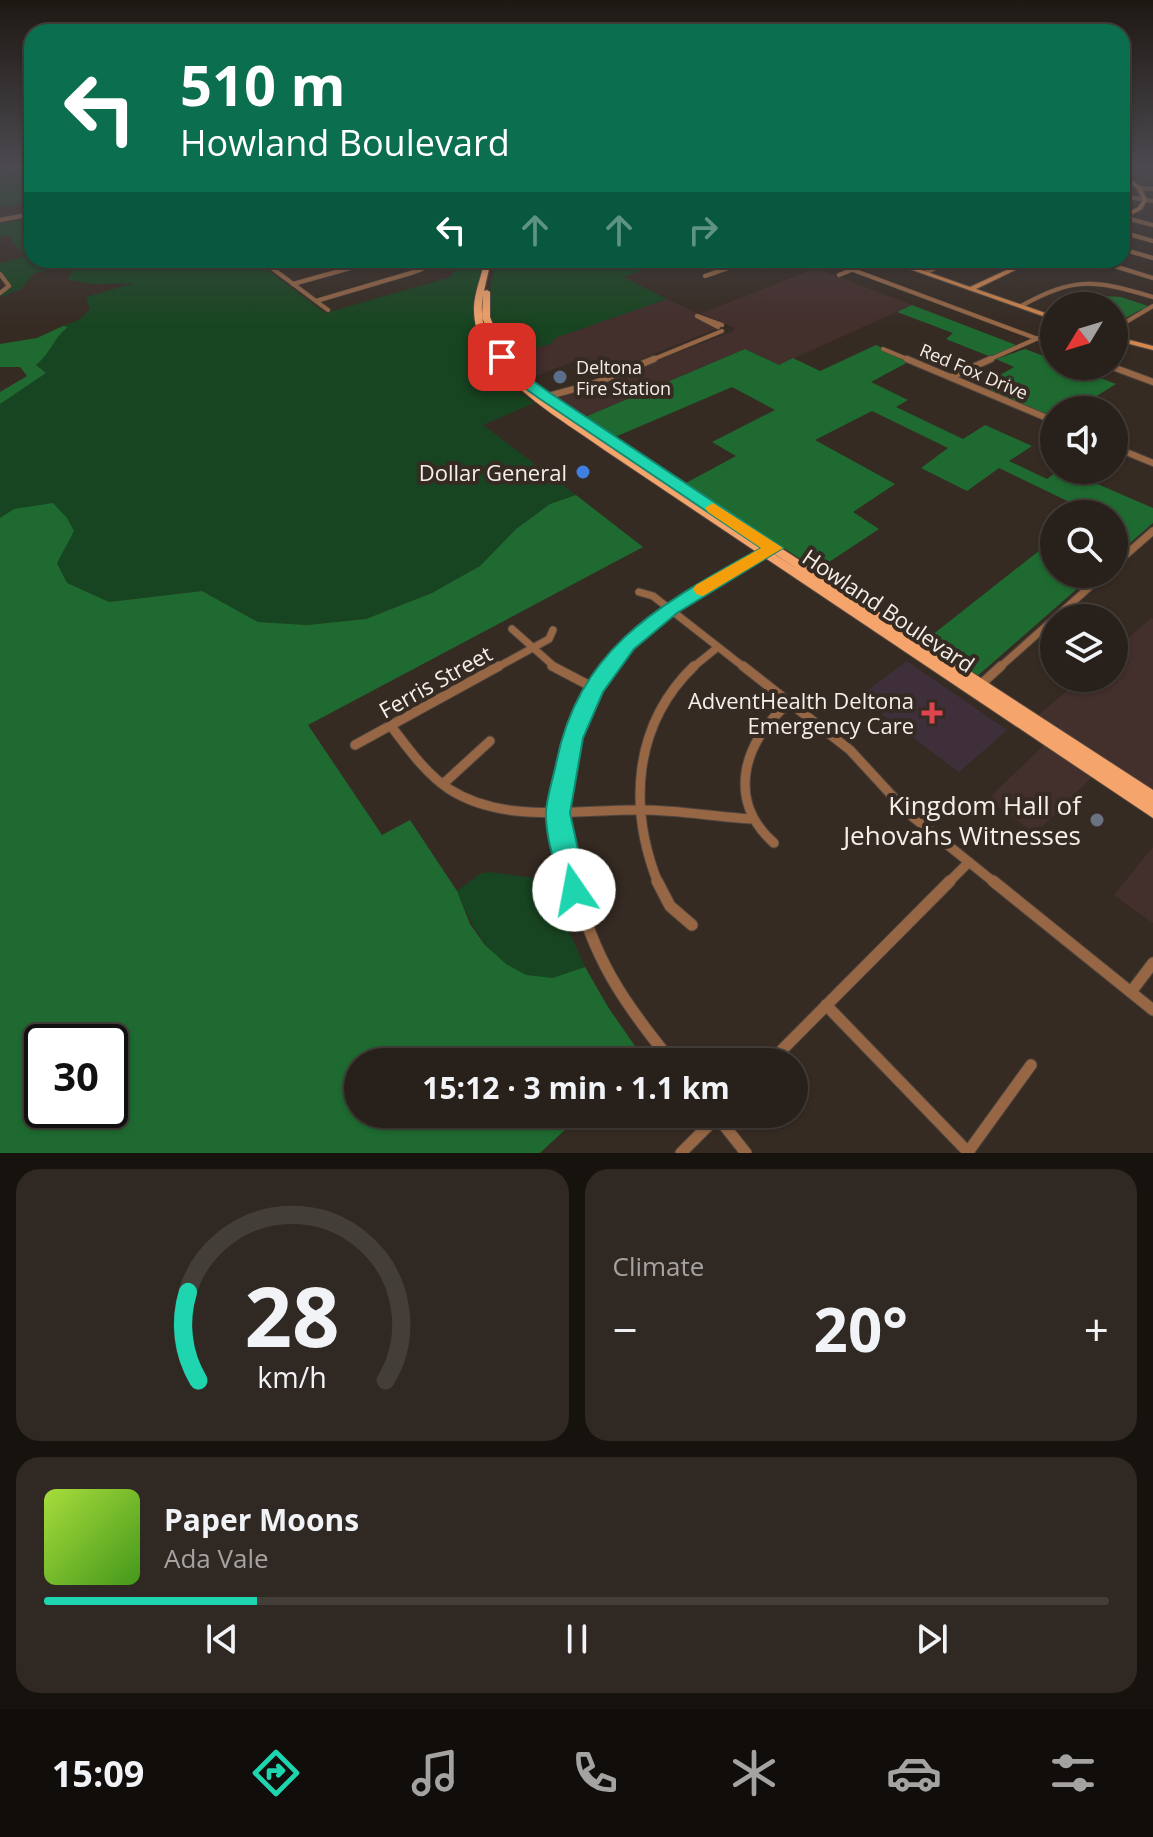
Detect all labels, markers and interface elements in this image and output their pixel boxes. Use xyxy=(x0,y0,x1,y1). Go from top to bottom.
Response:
text: 510 m xyxy=(180,46,346,122)
icon: left xyxy=(48,56,152,160)
text: Howland Boulevard xyxy=(180,118,510,167)
icon: left xyxy=(429,208,473,252)
icon: ahead xyxy=(513,208,557,252)
icon: ahead xyxy=(597,208,641,252)
icon: right xyxy=(681,208,725,252)
north arrow xyxy=(1040,292,1128,380)
map controls xyxy=(1040,292,1128,692)
pin xyxy=(468,323,536,391)
icon: arrive xyxy=(480,335,524,379)
street label: Red Fox Drive xyxy=(916,337,1032,405)
place label: Deltona Fire Station xyxy=(576,355,671,400)
marker: Deltona Fire Station xyxy=(551,368,569,386)
button: sound xyxy=(1040,396,1128,484)
place label: Dollar General xyxy=(419,457,567,487)
marker: Dollar General xyxy=(574,463,592,481)
button: search xyxy=(1040,500,1128,588)
street label: Howland Boulevard xyxy=(797,541,981,679)
button: layers xyxy=(1040,604,1128,692)
street label: Ferris Street xyxy=(373,638,497,724)
place label: AdventHealth Deltona Emergency Care xyxy=(688,685,914,740)
marker: AdventHealth Deltona Emergency Care xyxy=(921,702,943,724)
place label: Kingdom Hall of Jehovahs Witnesses xyxy=(840,787,1082,853)
marker: Kingdom Hall of Jehovahs Witnesses xyxy=(1088,811,1106,829)
position arrow xyxy=(532,848,616,932)
speed limit sign: 30 xyxy=(24,1024,128,1128)
text: 15:12 · 3 min · 1.1 km xyxy=(422,1067,730,1108)
text: Climate xyxy=(613,1248,704,1284)
text: 28 xyxy=(245,1258,340,1371)
text: 20° xyxy=(814,1288,908,1370)
text: − xyxy=(613,1299,638,1359)
text: + xyxy=(1084,1299,1109,1359)
text: km/h xyxy=(258,1357,327,1396)
text: Paper Moons xyxy=(164,1499,359,1540)
text: Ada Vale xyxy=(164,1540,269,1576)
icon: previous xyxy=(200,1617,244,1661)
icon: pause xyxy=(555,1617,599,1661)
icon: next xyxy=(910,1617,954,1661)
icon: directions xyxy=(248,1745,304,1801)
icon: music xyxy=(407,1745,463,1801)
icon: phone xyxy=(567,1745,623,1801)
icon: climate xyxy=(726,1745,782,1801)
icon: car xyxy=(886,1745,942,1801)
icon: filters xyxy=(1045,1745,1101,1801)
text: 15:09 xyxy=(52,1749,144,1798)

